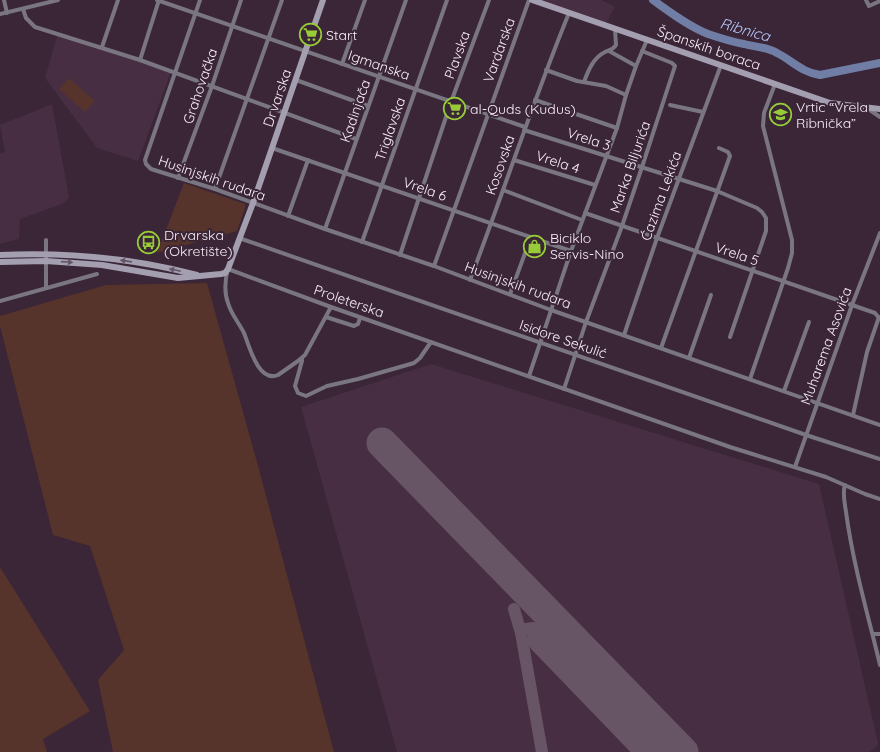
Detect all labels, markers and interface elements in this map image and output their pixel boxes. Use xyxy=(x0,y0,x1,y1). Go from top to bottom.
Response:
water label: Ribnica xyxy=(718,13,773,46)
street label: Vardarska xyxy=(479,15,519,85)
supermarket icon: Start xyxy=(298,22,324,48)
street label: Španskih boraca xyxy=(655,22,763,74)
place label: Start xyxy=(326,26,357,44)
street label: Plavska xyxy=(440,29,474,81)
street label: Grahovačka xyxy=(179,46,221,126)
street label: Igmanska xyxy=(346,46,412,84)
street label: Drvarska xyxy=(259,67,295,129)
street label: Kadinjača xyxy=(336,77,374,145)
street label: Triglavska xyxy=(371,95,409,163)
supermarket icon: al-Quds (Kudus) xyxy=(441,96,467,122)
place label: Vrtic “Vrela Ribnička” xyxy=(796,98,868,132)
place label: al-Quds (Kudus) xyxy=(470,100,576,118)
school or university icon: Vrtic “Vrela Ribnička” xyxy=(767,102,793,128)
street label: Marka Biljurića xyxy=(606,119,654,215)
street label: Vrela 3 xyxy=(565,123,613,155)
street label: Kosovska xyxy=(481,133,519,197)
street label: Vrela 4 xyxy=(534,146,582,178)
street label: Ćazima Lekića xyxy=(636,149,686,243)
street label: Husinjskih rudara xyxy=(156,151,268,205)
street label: Vrela 6 xyxy=(401,173,450,205)
place label: Drvarska (Okretište) xyxy=(164,226,233,260)
place label: Biciklo Servis-Nino xyxy=(550,229,624,263)
bus stop icon: Drvarska (Okretište) xyxy=(135,230,161,256)
shop icon: Biciklo Servis-Nino xyxy=(521,233,547,259)
street label: Vrela 5 xyxy=(713,238,761,270)
street label: Husinjskih rudara xyxy=(462,257,574,313)
one-way arrow xyxy=(120,258,132,264)
one-way arrow xyxy=(61,259,73,266)
one-way arrow xyxy=(169,266,182,272)
street label: Proleterska xyxy=(311,281,387,321)
street label: Muharema Asovića xyxy=(796,285,856,407)
street label: Isidore Sekulić xyxy=(517,316,609,362)

